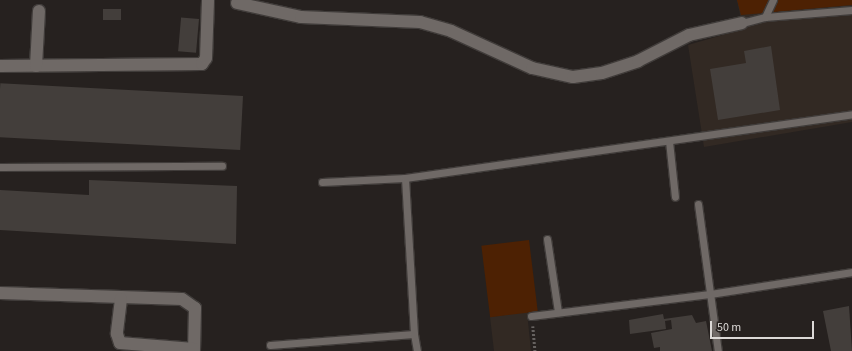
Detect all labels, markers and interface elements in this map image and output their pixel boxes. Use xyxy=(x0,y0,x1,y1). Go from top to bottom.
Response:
scale bar xyxy=(712,313,816,339)
text: 50 m xyxy=(717,319,741,336)

